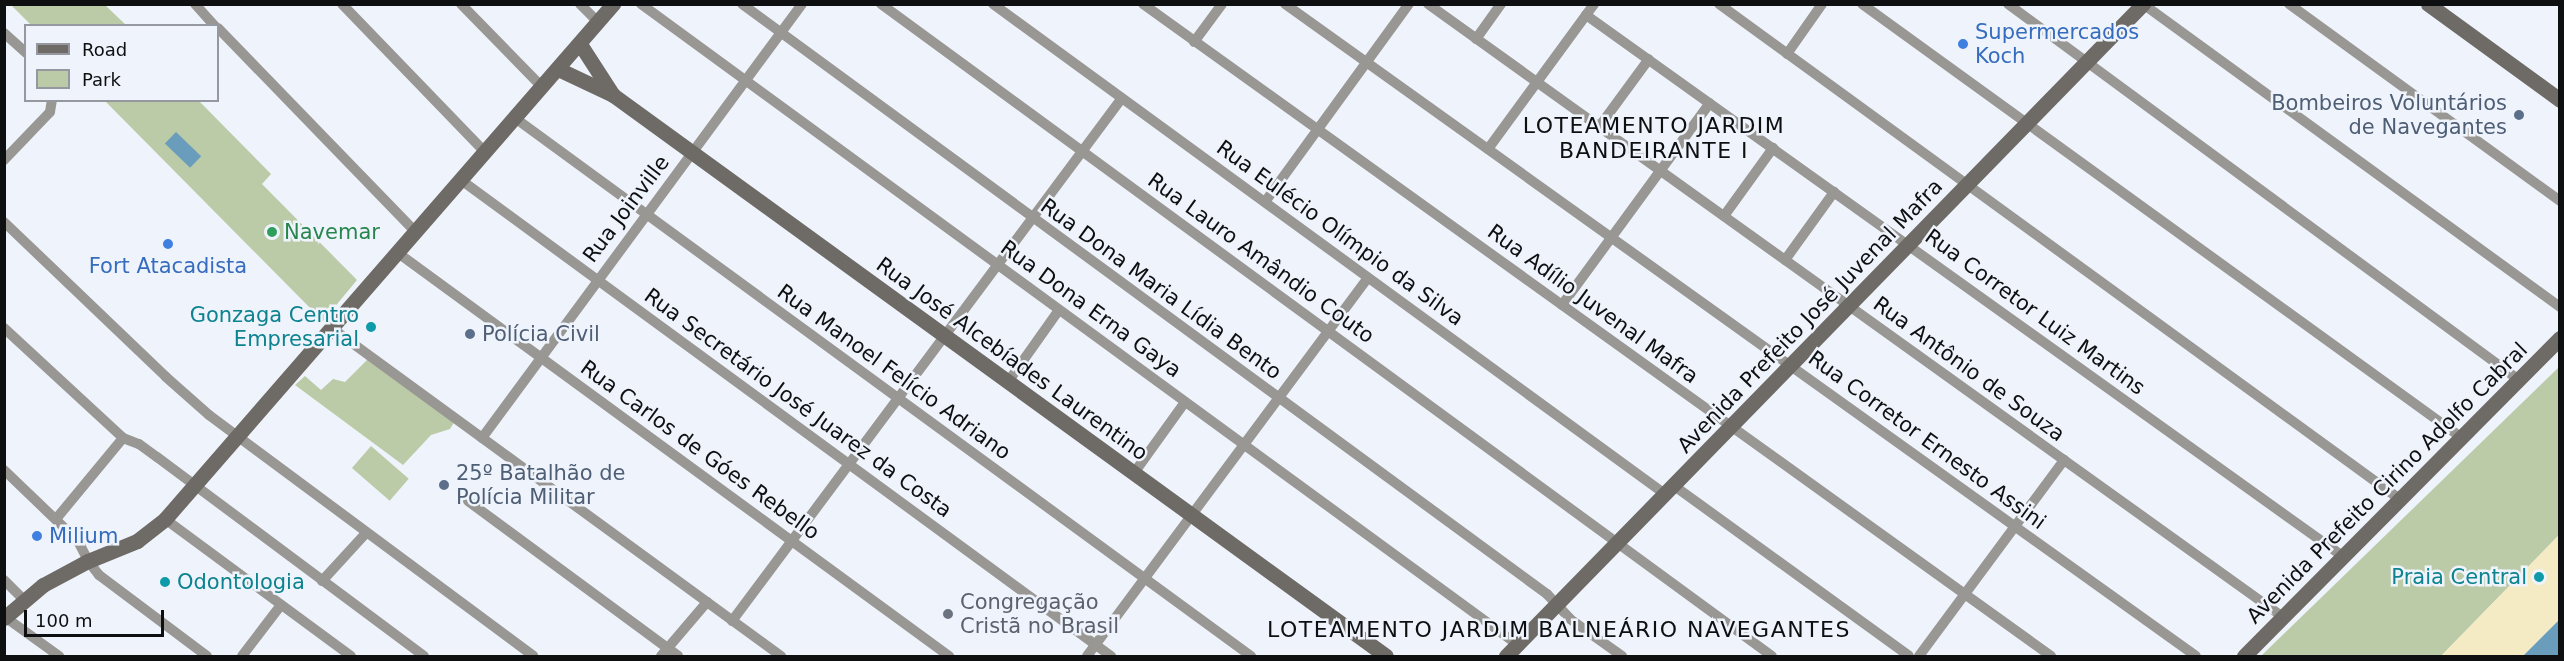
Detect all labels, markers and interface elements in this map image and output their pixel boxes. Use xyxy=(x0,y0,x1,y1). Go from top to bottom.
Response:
place label: Supermercados Koch xyxy=(1975,19,2139,69)
legend xyxy=(24,24,219,102)
marker: Supermercados Koch xyxy=(1956,37,1970,51)
text: Road xyxy=(82,39,127,60)
text: Park xyxy=(82,69,121,90)
place label: Bombeiros Voluntários de Navegantes xyxy=(2271,90,2507,140)
marker: Bombeiros Voluntários de Navegantes xyxy=(2512,108,2526,122)
district label: LOTEAMENTO JARDIM BANDEIRANTE I xyxy=(1523,112,1785,164)
street label: Rua Eulécio Olímpio da Silva xyxy=(1212,135,1468,331)
street label: Rua Joinville xyxy=(578,150,674,268)
street label: Rua Lauro Amândio Couto xyxy=(1143,167,1379,349)
street label: Avenida Prefeito José Juvenal Mafra xyxy=(1672,174,1948,458)
street label: Rua Dona Maria Lídia Bento xyxy=(1036,193,1286,385)
place label: Navemar xyxy=(284,219,380,245)
street label: Rua Adílio Juvenal Mafra xyxy=(1483,219,1703,389)
street label: Rua Corretor Luiz Martins xyxy=(1920,224,2150,400)
marker: Navemar xyxy=(265,225,279,239)
street label: Rua Dona Erna Gaya xyxy=(996,235,1186,383)
marker: Fort Atacadista xyxy=(161,237,175,251)
street label: Rua José Alcebíades Laurentino xyxy=(871,252,1153,466)
place label: Fort Atacadista xyxy=(89,253,247,279)
street label: Rua Manoel Felício Adriano xyxy=(772,279,1016,465)
street label: Rua Secretário José Juarez da Costa xyxy=(639,283,957,523)
street label: Rua Antônio de Souza xyxy=(1868,291,2070,447)
place label: Gonzaga Centro Empresarial xyxy=(190,302,359,352)
marker: Gonzaga Centro Empresarial xyxy=(364,320,378,334)
place label: Polícia Civil xyxy=(482,321,600,347)
marker: Polícia Civil xyxy=(463,327,477,341)
street label: Avenida Prefeito Cirino Adolfo Cabral xyxy=(2241,337,2533,629)
street label: Rua Corretor Ernesto Assini xyxy=(1803,345,2051,535)
street label: Rua Carlos de Góes Rebello xyxy=(576,355,824,545)
place label: 25º Batalhão de Polícia Militar xyxy=(456,460,625,510)
marker: 25º Batalhão de Polícia Militar xyxy=(437,478,451,492)
place label: Milium xyxy=(49,523,118,549)
marker: Milium xyxy=(30,529,44,543)
place label: Praia Central xyxy=(2391,564,2527,590)
place label: Odontologia xyxy=(177,569,305,595)
marker: Praia Central xyxy=(2532,570,2546,584)
marker: Odontologia xyxy=(158,575,172,589)
place label: Congregação Cristã no Brasil xyxy=(960,589,1119,639)
scale bar xyxy=(27,598,166,636)
marker: Congregação Cristã no Brasil xyxy=(941,607,955,621)
text: 100 m xyxy=(35,610,93,631)
district label: LOTEAMENTO JARDIM BALNEÁRIO NAVEGANTES xyxy=(1267,617,1851,643)

